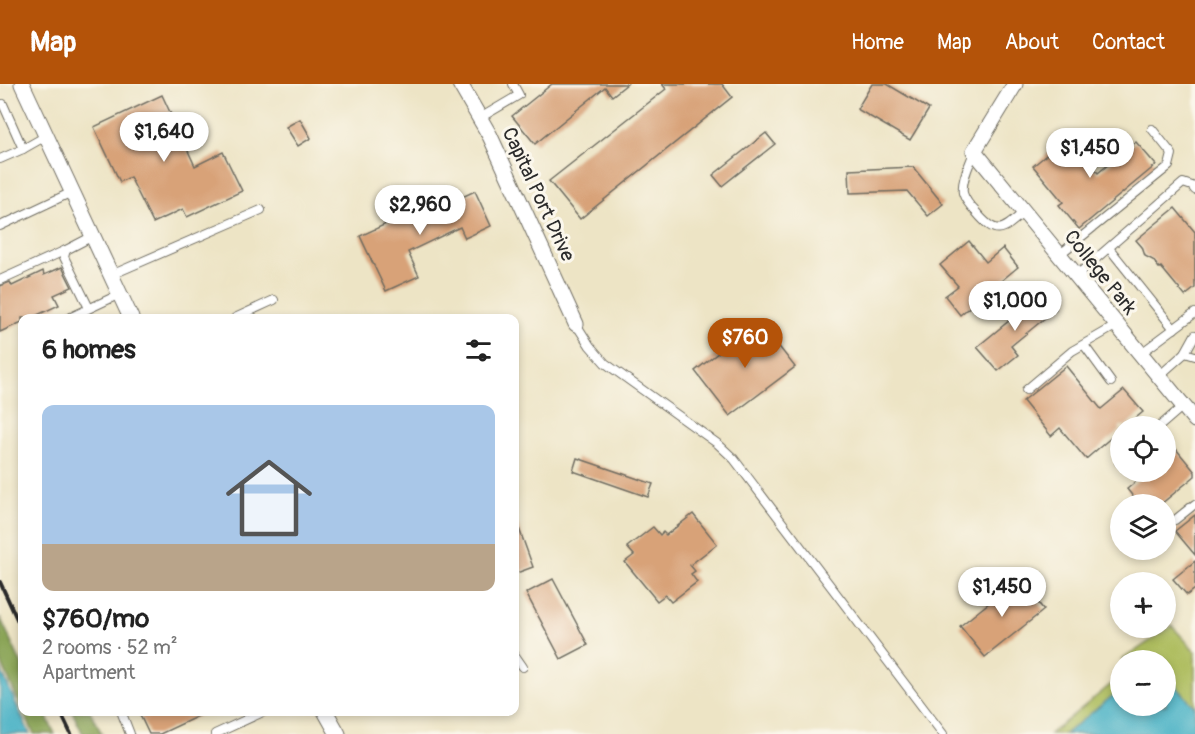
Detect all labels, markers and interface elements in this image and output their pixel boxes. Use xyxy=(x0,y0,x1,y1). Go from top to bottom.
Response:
text: Map xyxy=(30,25,76,60)
text: Home xyxy=(851,29,904,56)
text: Map xyxy=(937,29,972,56)
text: About xyxy=(1005,29,1059,56)
text: Contact xyxy=(1092,29,1165,56)
pin: $1,640 xyxy=(115,112,213,163)
text: $1,640 xyxy=(134,119,194,144)
street label: Capital Port Drive xyxy=(497,123,581,265)
pin: $1,450 xyxy=(1041,128,1139,179)
text: $1,450 xyxy=(1060,135,1120,160)
pin: $2,960 xyxy=(371,185,469,236)
text: $2,960 xyxy=(389,192,451,217)
street label: College Park xyxy=(1059,225,1143,320)
pin: $1,000 xyxy=(966,281,1064,332)
text: $1,000 xyxy=(983,288,1047,313)
pin: $760 xyxy=(709,318,781,369)
text: $760 xyxy=(722,325,768,350)
text: 6 homes xyxy=(42,334,136,366)
icon: filters xyxy=(462,334,495,367)
map controls xyxy=(1110,416,1176,716)
button: locate xyxy=(1110,416,1176,482)
icon: home xyxy=(215,444,323,552)
button: layers xyxy=(1110,494,1176,560)
pin: $1,450 xyxy=(953,567,1051,618)
button: + xyxy=(1110,572,1176,638)
text: $1,450 xyxy=(972,574,1032,599)
text: $760/mo xyxy=(42,603,149,635)
text: 2 rooms · 52 m² xyxy=(42,635,178,660)
button: − xyxy=(1110,650,1176,716)
text: Apartment xyxy=(42,660,135,685)

